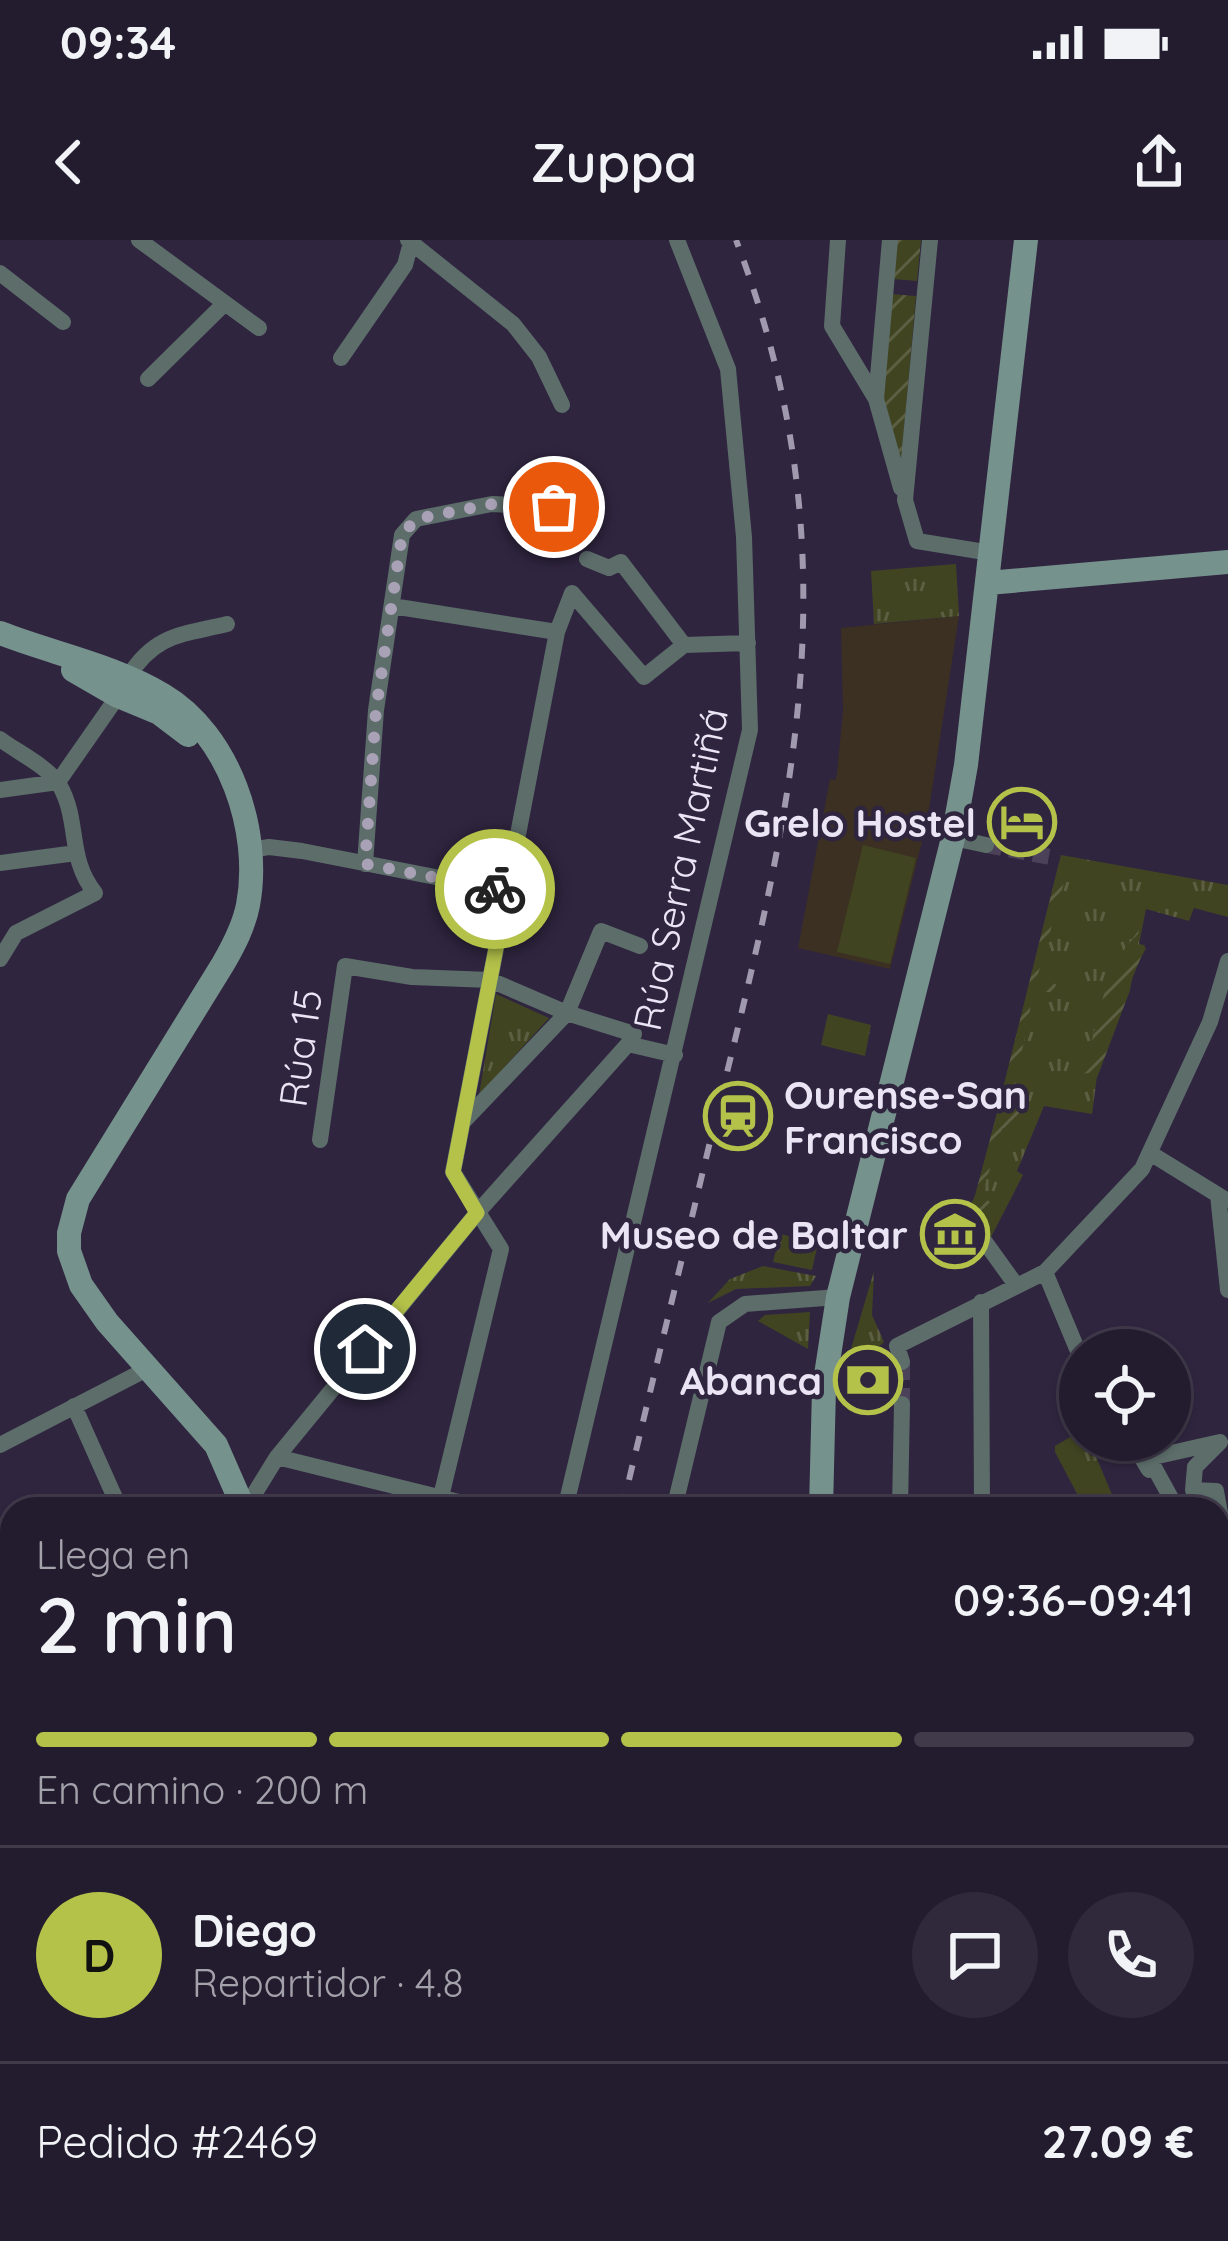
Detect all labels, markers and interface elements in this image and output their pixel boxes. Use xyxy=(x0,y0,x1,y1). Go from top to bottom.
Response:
text: 09:34 xyxy=(60,14,176,70)
text: Zuppa xyxy=(531,128,697,196)
icon: back xyxy=(36,129,102,195)
icon: share xyxy=(1126,129,1192,195)
pin xyxy=(503,456,605,558)
icon: bag xyxy=(521,474,587,540)
street label: Rúa Serra Martiñá xyxy=(622,703,738,1035)
hotel icon: Grelo Hostel xyxy=(987,787,1057,857)
place label: Grelo Hostel xyxy=(744,798,976,847)
courier xyxy=(435,829,555,949)
icon: bike xyxy=(462,856,528,922)
street label: Rúa 15 xyxy=(268,986,332,1110)
place label: Ourense-San Francisco xyxy=(784,1070,1027,1164)
station icon: Ourense-San Francisco xyxy=(703,1081,773,1151)
museum icon: Museo de Baltar xyxy=(920,1199,990,1269)
place label: Museo de Baltar xyxy=(600,1210,908,1259)
pin xyxy=(314,1298,416,1400)
icon: home xyxy=(332,1316,398,1382)
map controls xyxy=(1059,1329,1191,1461)
button: locate xyxy=(1059,1329,1191,1461)
bank icon: Abanca xyxy=(833,1345,903,1415)
place label: Abanca xyxy=(680,1356,822,1405)
text: Llega en xyxy=(36,1530,190,1579)
text: 09:36–09:41 xyxy=(953,1571,1194,1627)
text: 2 min xyxy=(36,1575,237,1673)
text: En camino · 200 m xyxy=(36,1765,368,1814)
button: chat xyxy=(912,1892,1038,2018)
button: phone xyxy=(1068,1892,1194,2018)
text: Diego xyxy=(192,1902,317,1958)
text: D xyxy=(83,1927,115,1983)
text: Repartidor · 4.8 xyxy=(192,1958,464,2007)
text: Pedido #2469 xyxy=(36,2113,318,2169)
text: 27.09 € xyxy=(1042,2113,1194,2169)

